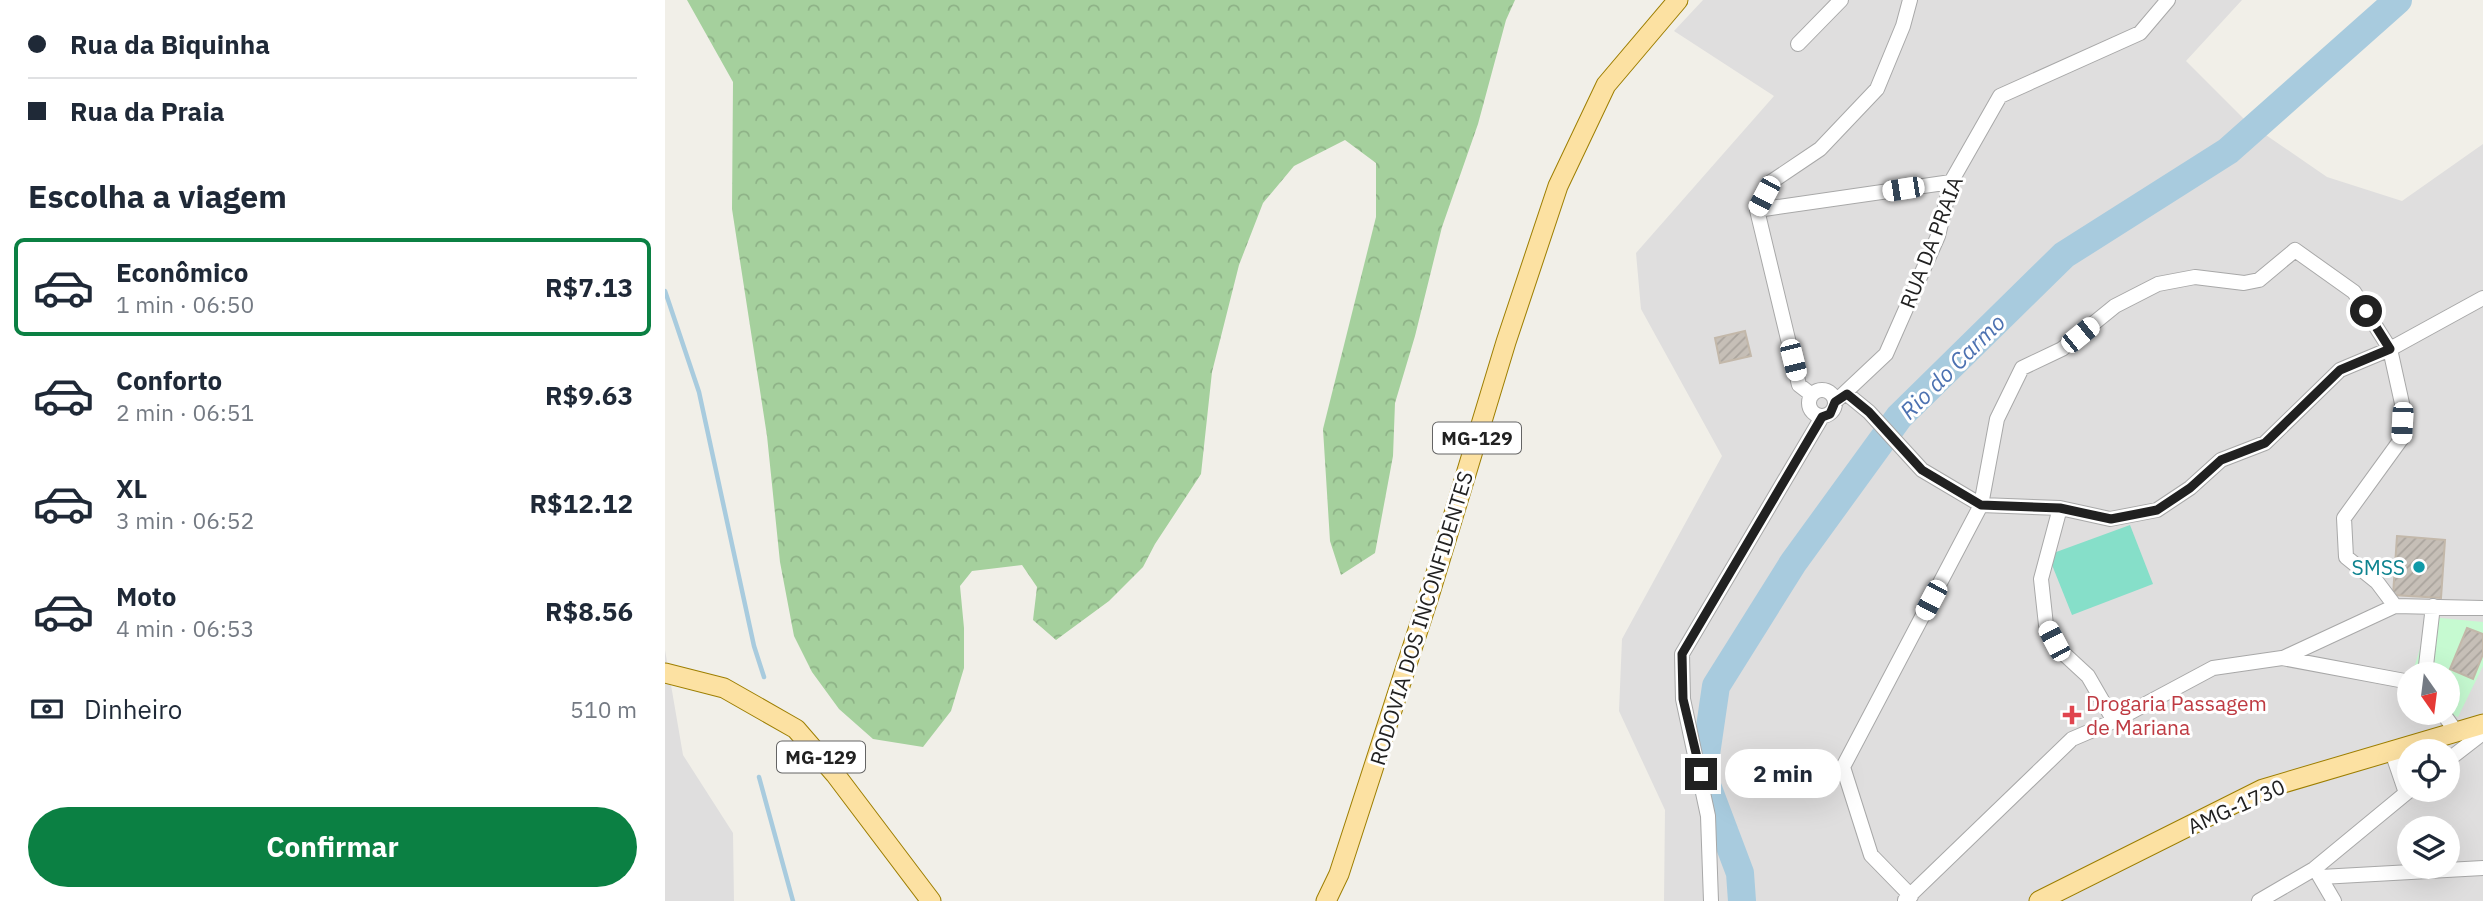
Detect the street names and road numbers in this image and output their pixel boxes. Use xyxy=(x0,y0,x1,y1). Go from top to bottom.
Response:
street label: RUA DA PRAIA xyxy=(1893,172,1969,312)
road number: MG-129 xyxy=(1433,422,1521,453)
street label: RODOVIA DOS INCONFIDENTES xyxy=(1363,468,1479,768)
road number: MG-129 xyxy=(777,742,865,772)
street label: AMG-1730 xyxy=(2183,772,2289,840)

